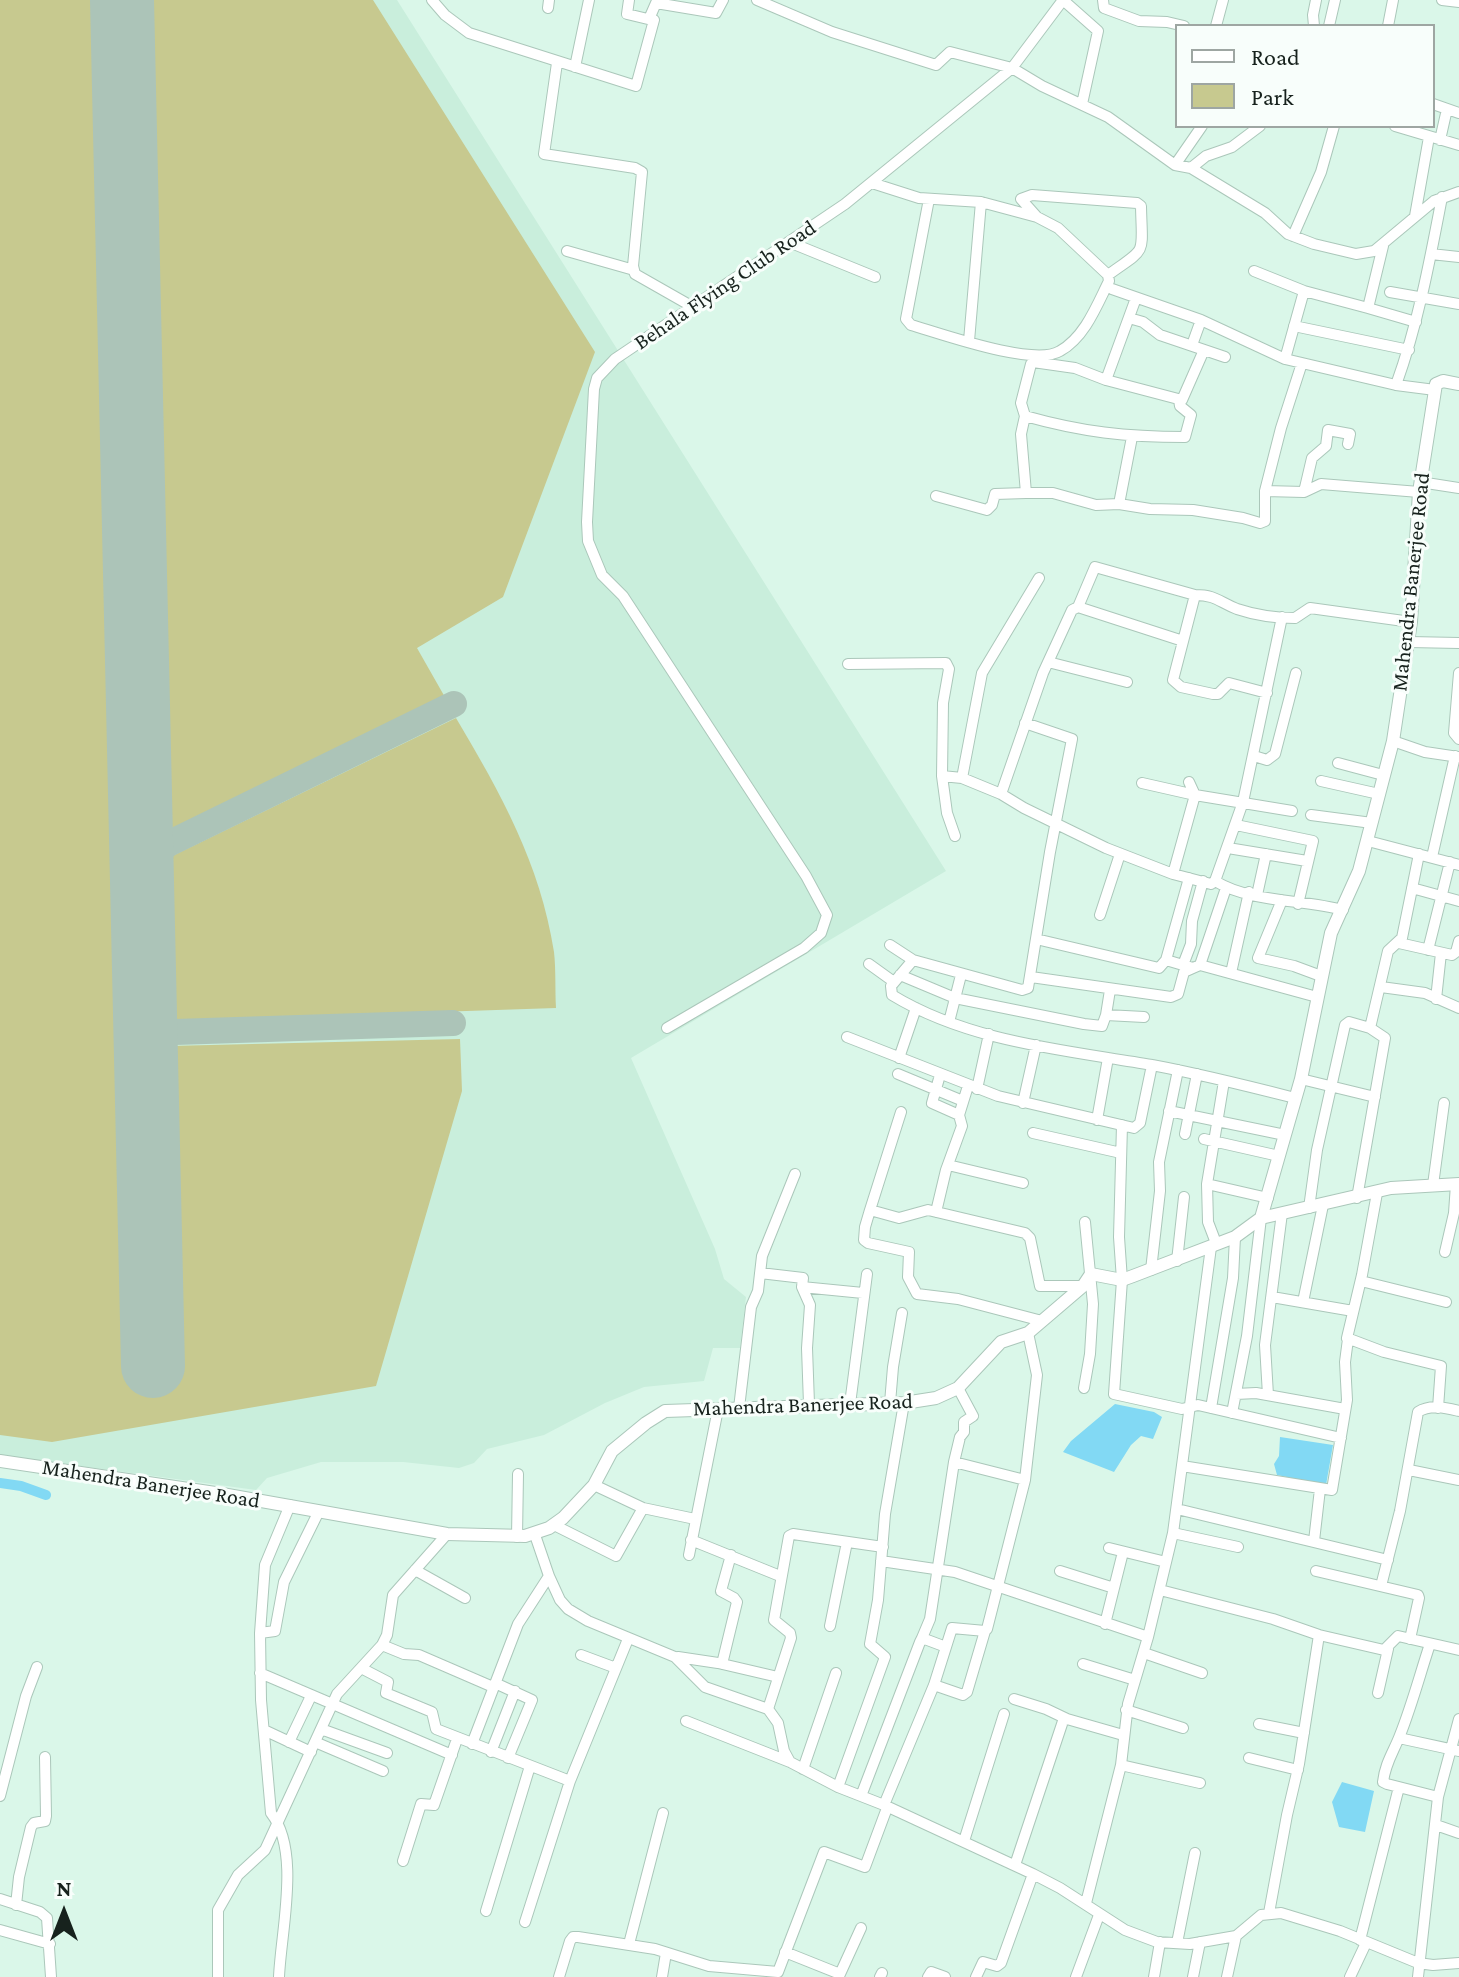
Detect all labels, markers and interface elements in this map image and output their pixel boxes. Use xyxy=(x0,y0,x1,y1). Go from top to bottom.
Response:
legend xyxy=(1175,24,1435,128)
text: Road xyxy=(1251,43,1300,70)
text: Park xyxy=(1251,83,1294,110)
street label: Behala Flying Club Road xyxy=(629,214,821,356)
street label: Mahendra Banerjee Road xyxy=(1386,471,1436,693)
street label: Mahendra Banerjee Road xyxy=(693,1388,913,1422)
street label: Mahendra Banerjee Road xyxy=(40,1454,262,1514)
north arrow xyxy=(24,1873,104,1953)
text: N xyxy=(57,1876,72,1901)

